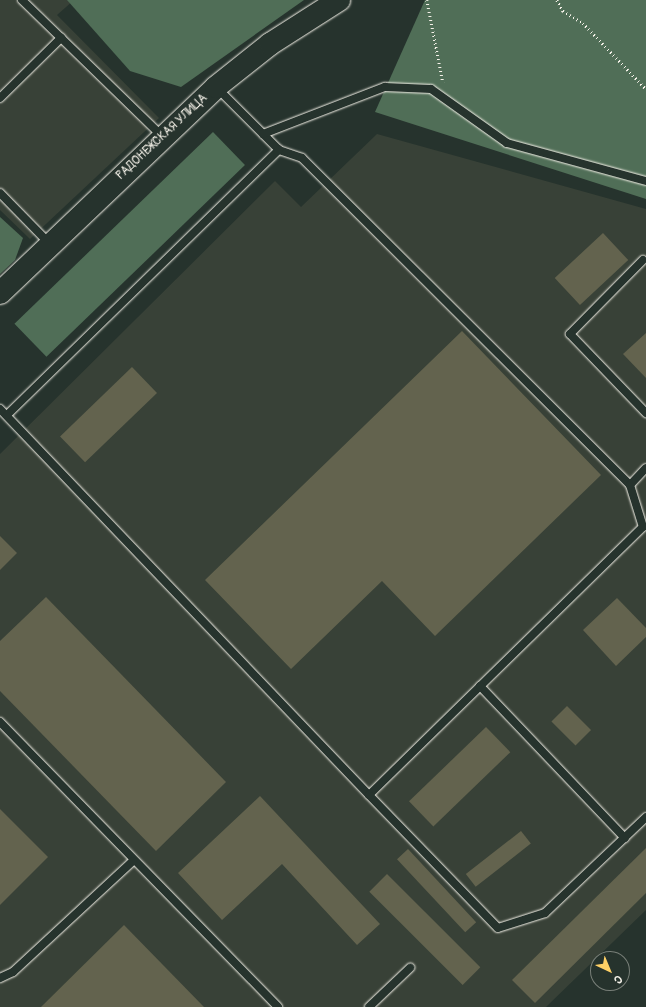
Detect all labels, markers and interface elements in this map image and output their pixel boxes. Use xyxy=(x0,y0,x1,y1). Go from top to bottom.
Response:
street label: РАДОНЕЖСКАЯ УЛИЦА xyxy=(114,91,210,183)
north arrow xyxy=(590,951,630,991)
text: С xyxy=(611,972,625,986)

